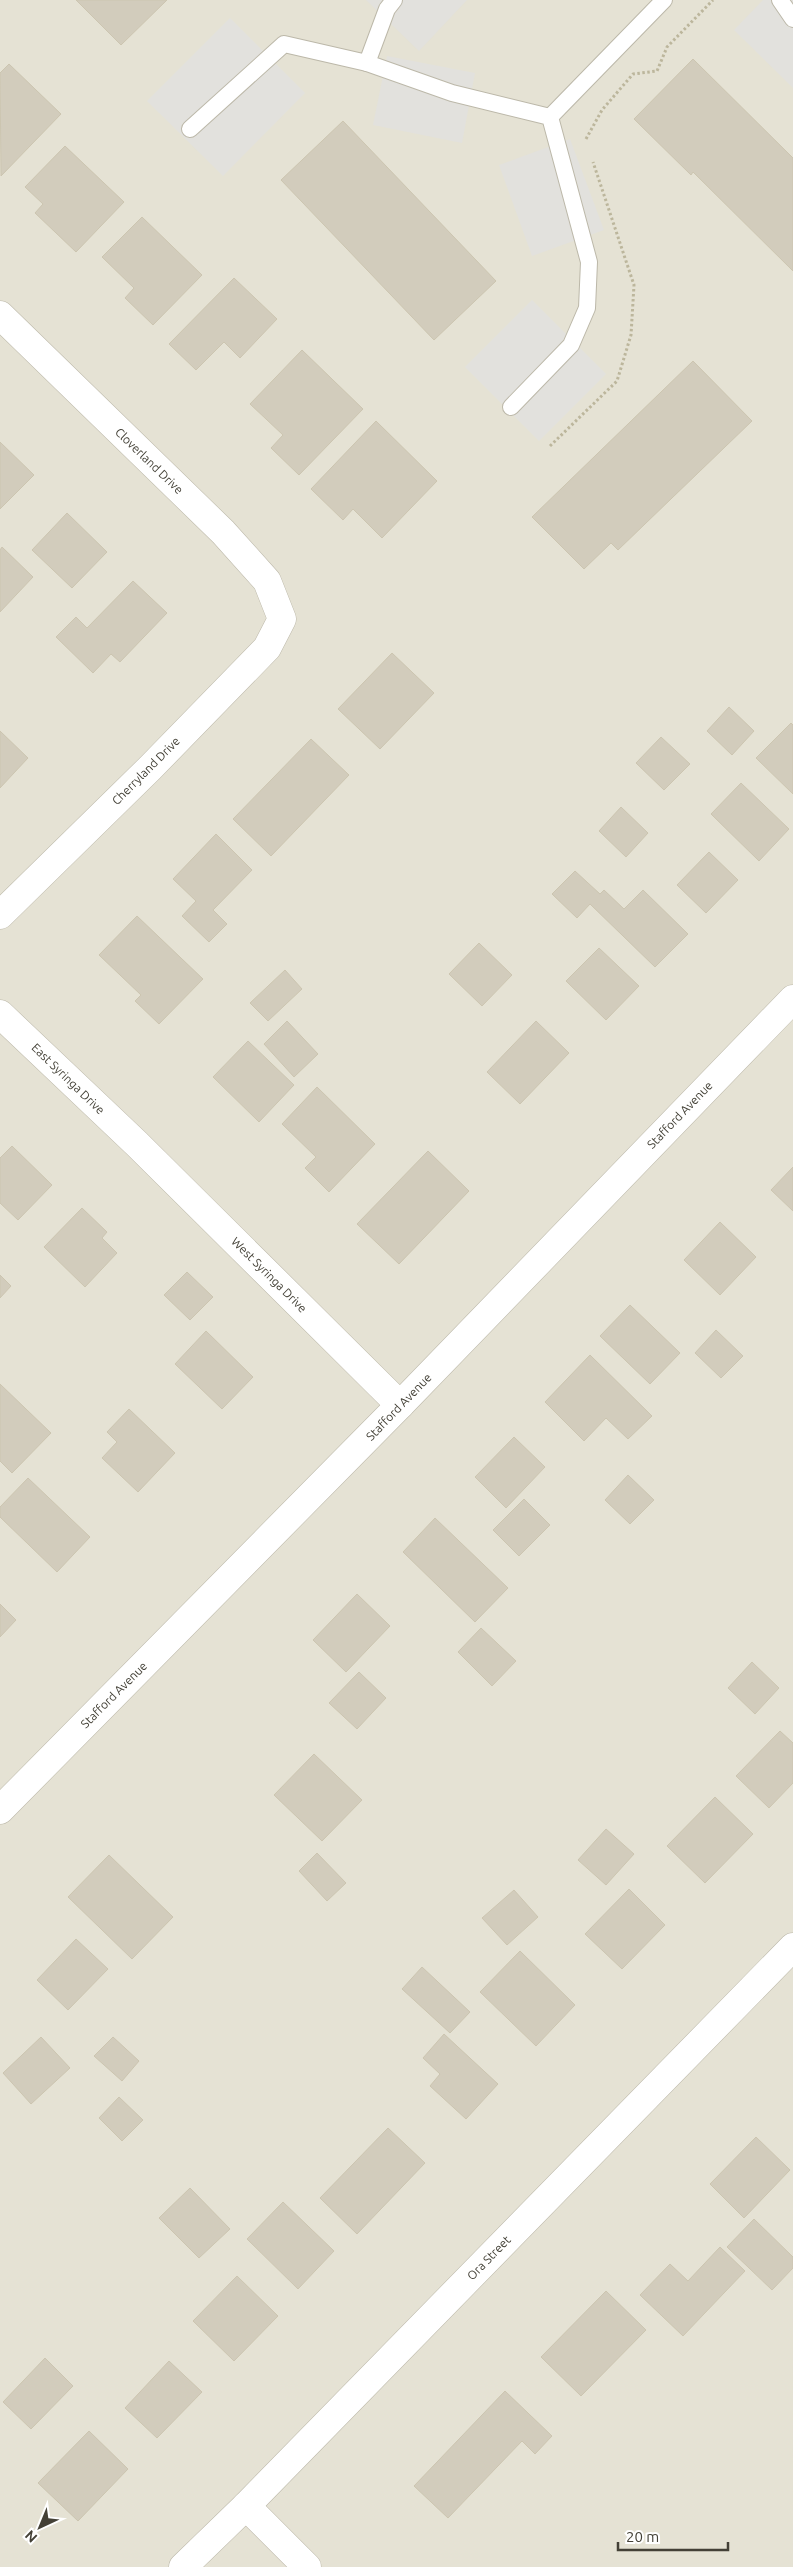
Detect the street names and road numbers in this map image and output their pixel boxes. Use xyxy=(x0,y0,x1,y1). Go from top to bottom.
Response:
street label: Cloverland Drive xyxy=(113,425,186,496)
street label: Cherryland Drive xyxy=(109,734,182,807)
street label: East Syringa Drive xyxy=(29,1041,107,1117)
street label: Stafford Avenue xyxy=(644,1078,715,1151)
street label: West Syringa Drive xyxy=(229,1234,310,1315)
street label: Stafford Avenue xyxy=(363,1370,434,1443)
street label: Stafford Avenue xyxy=(78,1659,149,1730)
street label: Ora Street xyxy=(464,2233,513,2282)

